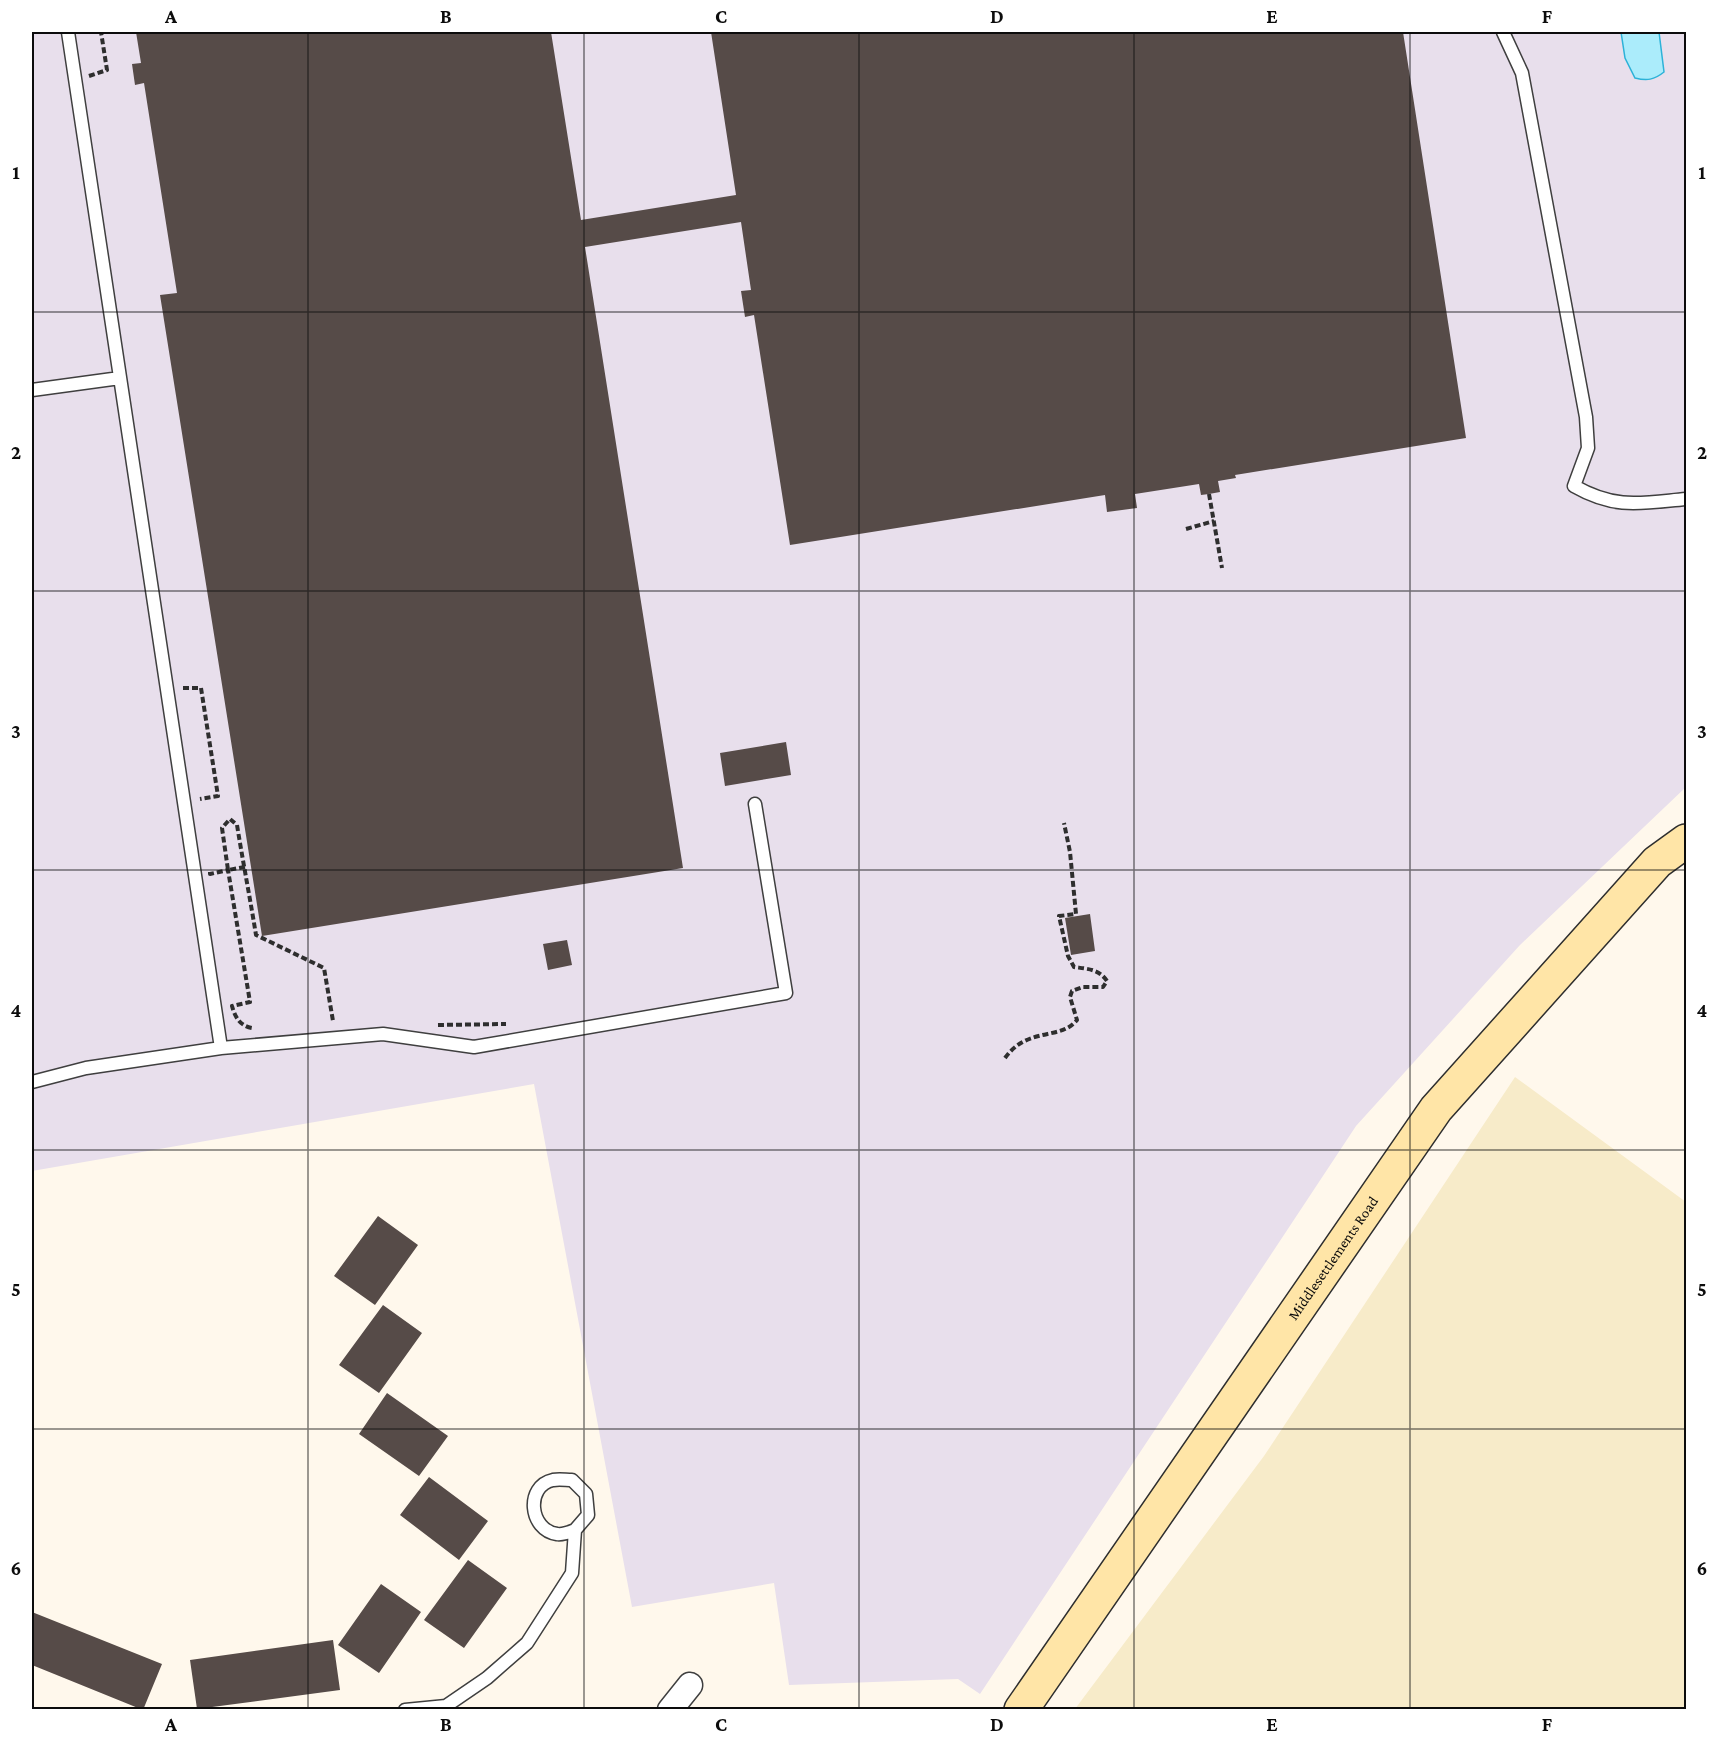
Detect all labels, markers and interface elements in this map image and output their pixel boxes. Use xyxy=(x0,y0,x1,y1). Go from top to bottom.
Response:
text: A xyxy=(164,5,178,27)
text: B xyxy=(440,5,452,27)
text: C xyxy=(715,5,727,27)
text: D xyxy=(990,5,1004,27)
text: E xyxy=(1266,5,1278,27)
text: F xyxy=(1542,5,1553,27)
text: 1 xyxy=(12,161,20,183)
text: 1 xyxy=(1698,161,1706,183)
text: 2 xyxy=(11,441,21,463)
text: 2 xyxy=(1697,441,1707,463)
text: 3 xyxy=(11,720,21,742)
text: 3 xyxy=(1697,720,1707,742)
text: 4 xyxy=(11,999,22,1021)
text: 4 xyxy=(1697,999,1708,1021)
street label: Middlesettlements Road xyxy=(1285,1193,1381,1323)
text: 5 xyxy=(11,1278,21,1300)
text: 5 xyxy=(1697,1278,1707,1300)
text: 6 xyxy=(11,1557,21,1579)
text: 6 xyxy=(1697,1557,1707,1579)
text: A xyxy=(164,1713,178,1735)
text: B xyxy=(440,1713,452,1735)
text: C xyxy=(715,1713,727,1735)
text: D xyxy=(990,1713,1004,1735)
text: E xyxy=(1266,1713,1278,1735)
text: F xyxy=(1542,1713,1553,1735)

